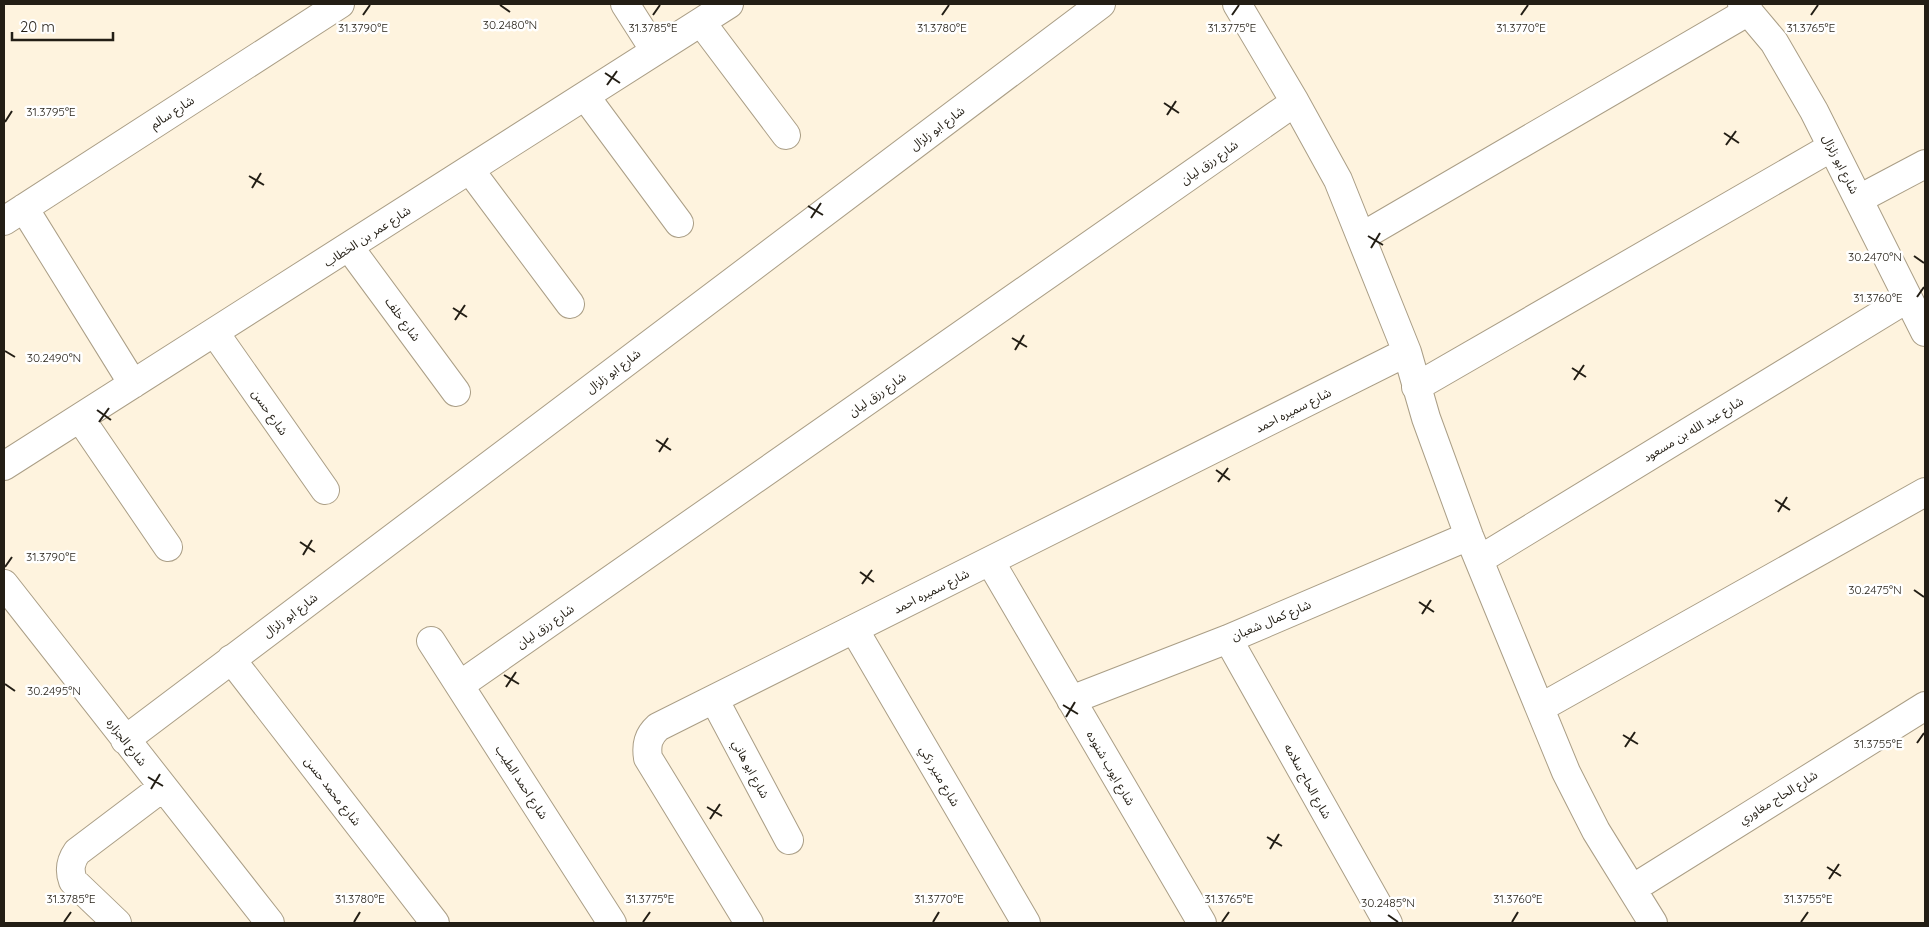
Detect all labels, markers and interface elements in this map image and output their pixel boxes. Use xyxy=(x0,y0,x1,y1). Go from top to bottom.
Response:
scale bar xyxy=(12,10,114,42)
text: 20 m xyxy=(20,17,55,36)
text: 30.2480°N xyxy=(483,17,537,32)
text: 31.3790°E xyxy=(338,20,388,35)
text: 31.3785°E xyxy=(628,20,678,35)
text: 31.3780°E xyxy=(917,20,967,35)
text: 31.3775°E xyxy=(1208,20,1257,35)
text: 31.3770°E xyxy=(1496,20,1546,35)
text: 31.3765°E xyxy=(1787,20,1836,35)
street label: شارع سالم xyxy=(147,92,198,133)
street label: شارع ابو زلزال xyxy=(907,103,968,155)
text: 31.3795°E xyxy=(26,104,76,119)
street label: شارع ابو زلزال xyxy=(1818,132,1862,197)
street label: شارع رزق ليان xyxy=(1177,137,1242,189)
street label: شارع عمر بن الخطاب xyxy=(321,202,414,271)
text: 30.2470°N xyxy=(1848,249,1902,264)
text: 31.3760°E xyxy=(1853,290,1903,305)
street label: شارع خلف xyxy=(380,294,424,345)
street label: شارع ابو زلزال xyxy=(583,346,644,398)
text: 30.2490°N xyxy=(27,350,81,365)
street label: شارع رزق ليان xyxy=(845,369,910,421)
street label: شارع سميره احمد xyxy=(1253,384,1334,437)
street label: شارع حسن xyxy=(247,386,291,439)
street label: شارع عبد الله بن مسعود xyxy=(1640,393,1747,467)
text: 31.3790°E xyxy=(26,549,76,564)
street label: شارع سميره احمد xyxy=(891,565,972,618)
text: 30.2475°N xyxy=(1848,582,1902,597)
street label: شارع ابو زلزال xyxy=(260,590,321,642)
street label: شارع كمال شعبان xyxy=(1229,596,1314,645)
street label: شارع رزق ليان xyxy=(513,601,578,653)
text: 30.2495°N xyxy=(27,683,81,698)
street label: شارع الجزاره xyxy=(102,715,150,770)
street label: شارع ايوب شنوده xyxy=(1082,728,1138,809)
text: 31.3755°E xyxy=(1853,736,1903,751)
street label: شارع ابو هاني xyxy=(727,737,773,802)
street label: شارع الحاج سلامه xyxy=(1279,741,1335,822)
street label: شارع احمد الطيب xyxy=(491,742,552,823)
street label: شارع منير زكي xyxy=(914,743,963,810)
street label: شارع محمد حسن xyxy=(300,754,365,830)
street label: شارع الحاج مغاوري xyxy=(1736,767,1821,829)
text: 31.3785°E xyxy=(46,891,96,906)
text: 31.3780°E xyxy=(335,891,385,906)
text: 31.3775°E xyxy=(626,891,675,906)
text: 31.3770°E xyxy=(914,891,964,906)
text: 31.3765°E xyxy=(1205,891,1254,906)
text: 31.3760°E xyxy=(1493,891,1543,906)
text: 31.3755°E xyxy=(1783,891,1833,906)
text: 30.2485°N xyxy=(1361,895,1415,910)

